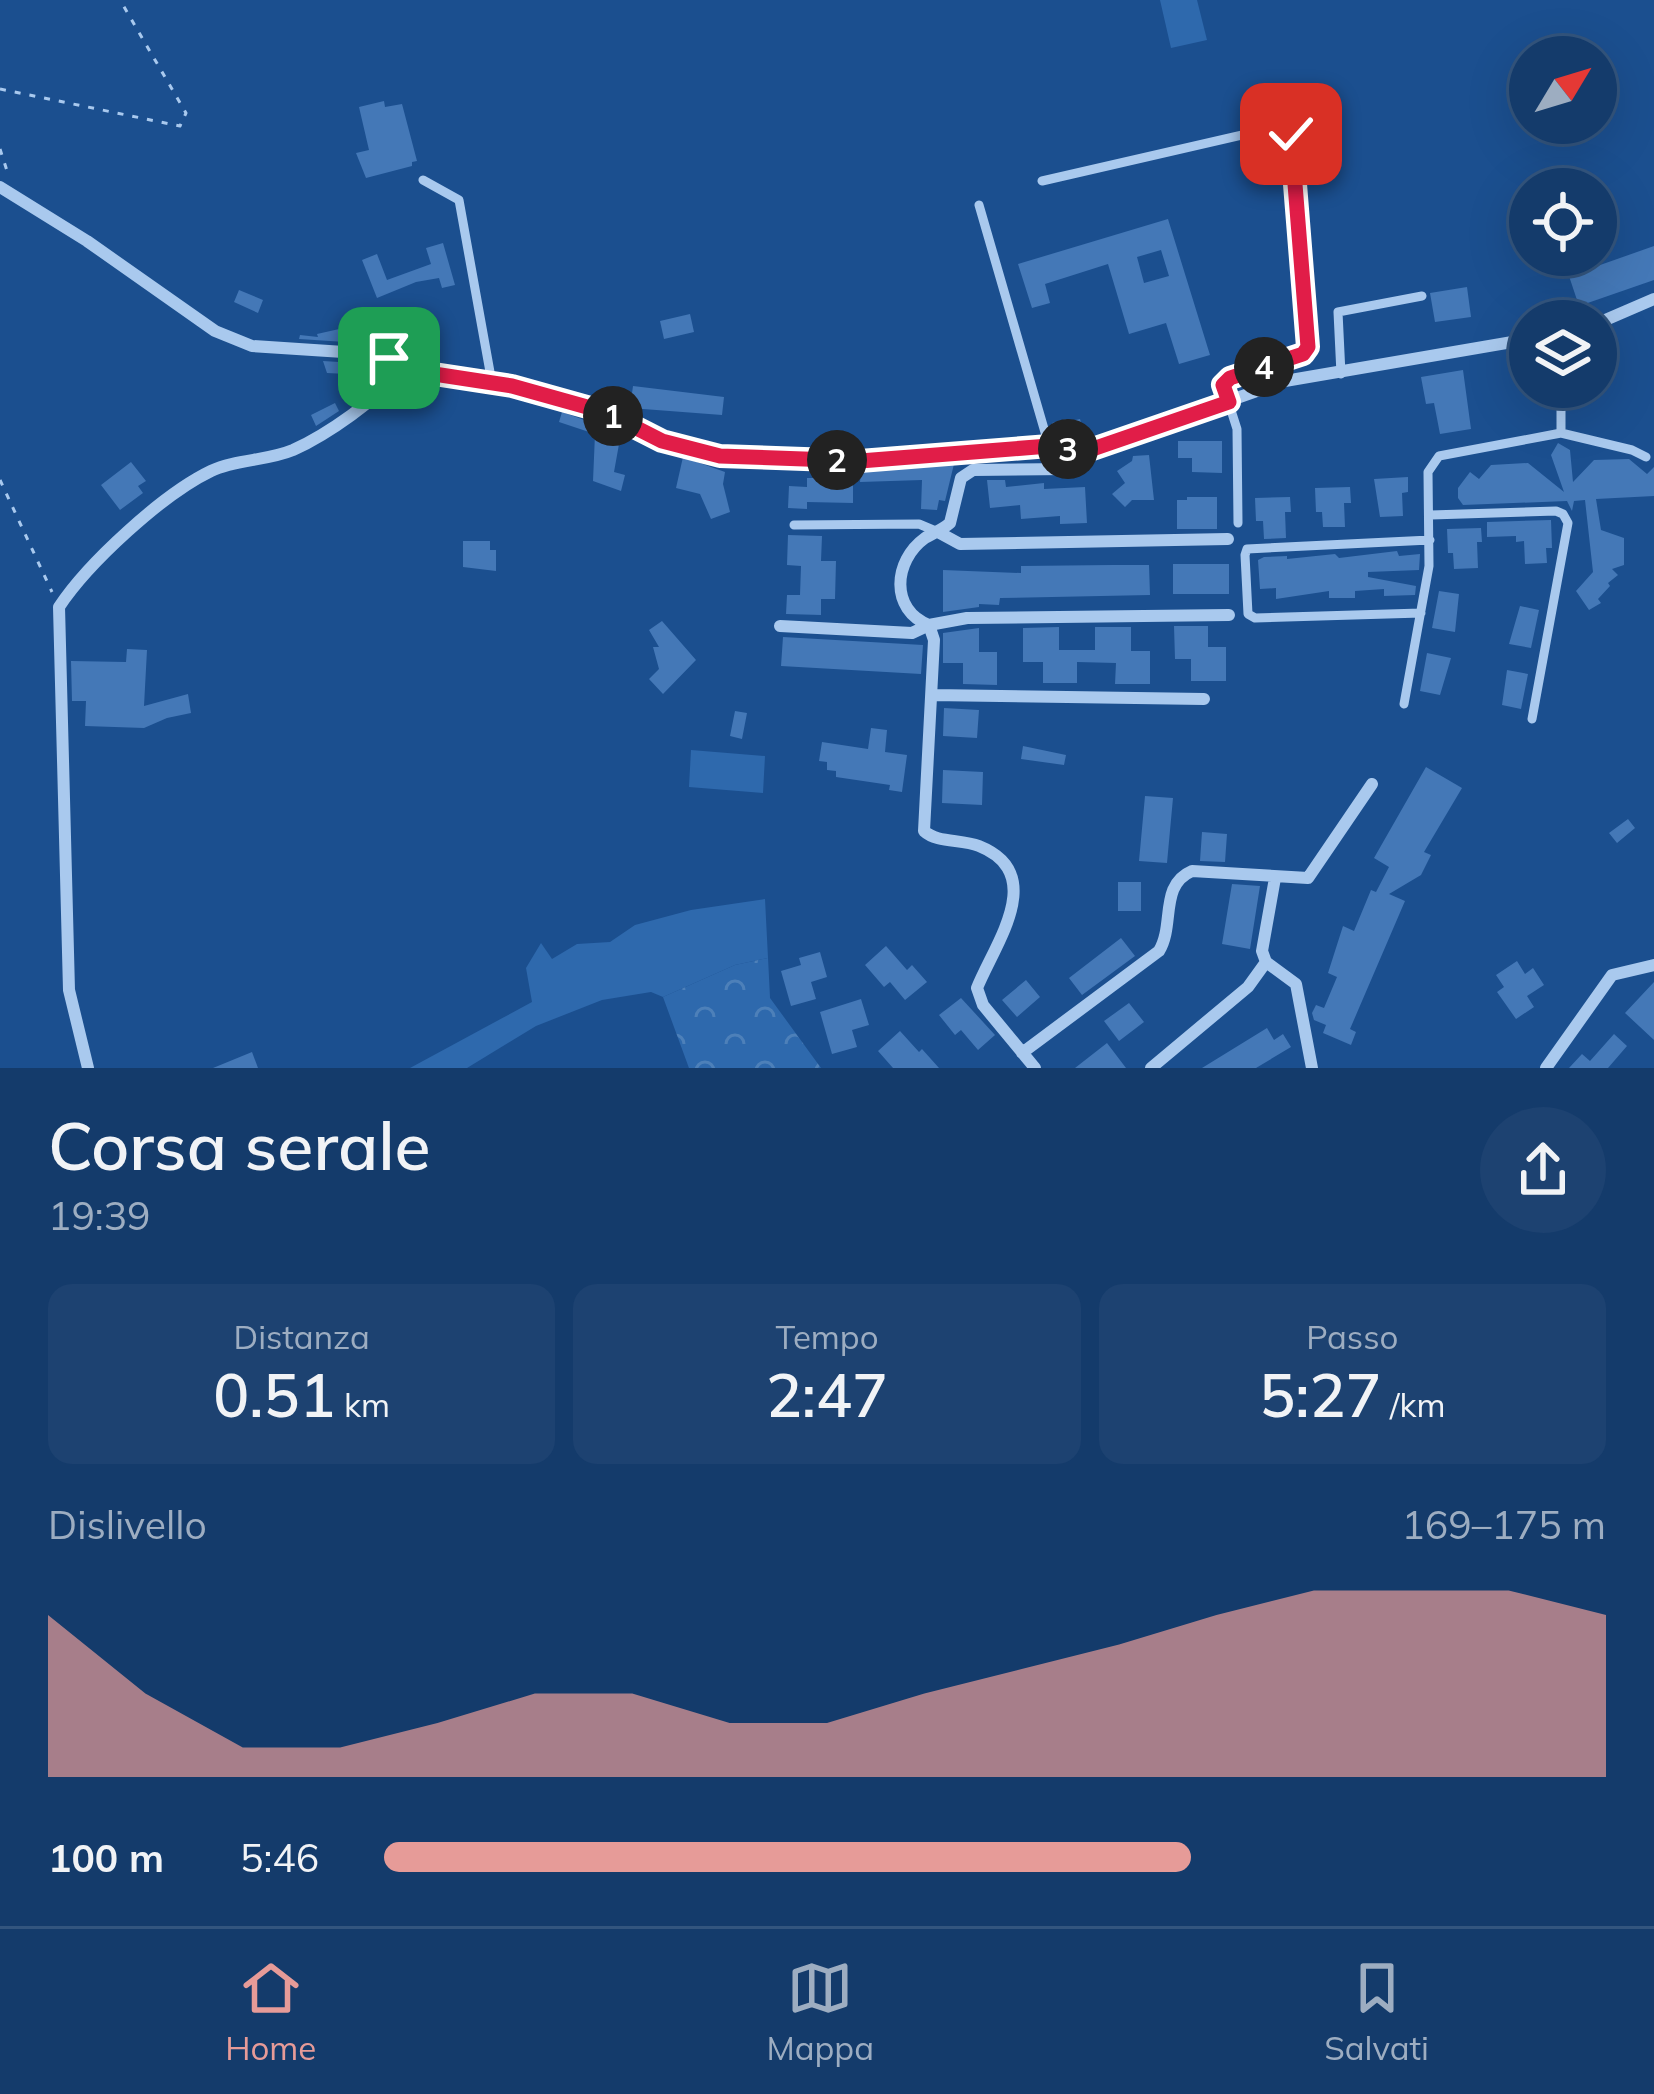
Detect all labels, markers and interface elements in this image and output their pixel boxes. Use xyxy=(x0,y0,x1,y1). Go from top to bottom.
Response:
north arrow xyxy=(1509,36,1617,144)
map controls xyxy=(1509,36,1617,408)
pin xyxy=(1240,83,1342,185)
icon: check xyxy=(1258,101,1324,167)
button: locate xyxy=(1509,168,1617,276)
button: layers xyxy=(1509,300,1617,408)
pin xyxy=(338,307,440,409)
icon: arrive xyxy=(356,325,422,391)
pin: 4 xyxy=(1234,337,1294,397)
text: 4 xyxy=(1254,346,1274,387)
pin: 1 xyxy=(583,386,643,446)
text: 1 xyxy=(603,395,623,436)
pin: 3 xyxy=(1038,419,1098,479)
text: 3 xyxy=(1058,428,1078,469)
pin: 2 xyxy=(807,430,867,490)
text: 2 xyxy=(827,439,847,480)
text: Corsa serale xyxy=(48,1104,431,1187)
button: share xyxy=(1480,1107,1606,1233)
text: 19:39 xyxy=(48,1191,151,1240)
text: Distanza xyxy=(234,1316,370,1357)
text: Tempo xyxy=(776,1316,878,1357)
text: Passo xyxy=(1306,1316,1398,1357)
text: 0.51 xyxy=(213,1357,335,1432)
text: 2:47 xyxy=(766,1357,888,1432)
text: 5:27 xyxy=(1259,1357,1381,1432)
text: km xyxy=(335,1384,390,1425)
text: /km xyxy=(1381,1384,1445,1425)
text: Dislivello xyxy=(48,1500,207,1549)
text: 169–175 m xyxy=(1401,1500,1606,1549)
text: 100 m xyxy=(48,1833,164,1882)
text: 5:46 xyxy=(240,1833,319,1882)
tab: Home xyxy=(225,1955,316,2068)
tab: Mappa xyxy=(766,1955,874,2068)
tab: Salvati xyxy=(1324,1955,1429,2068)

